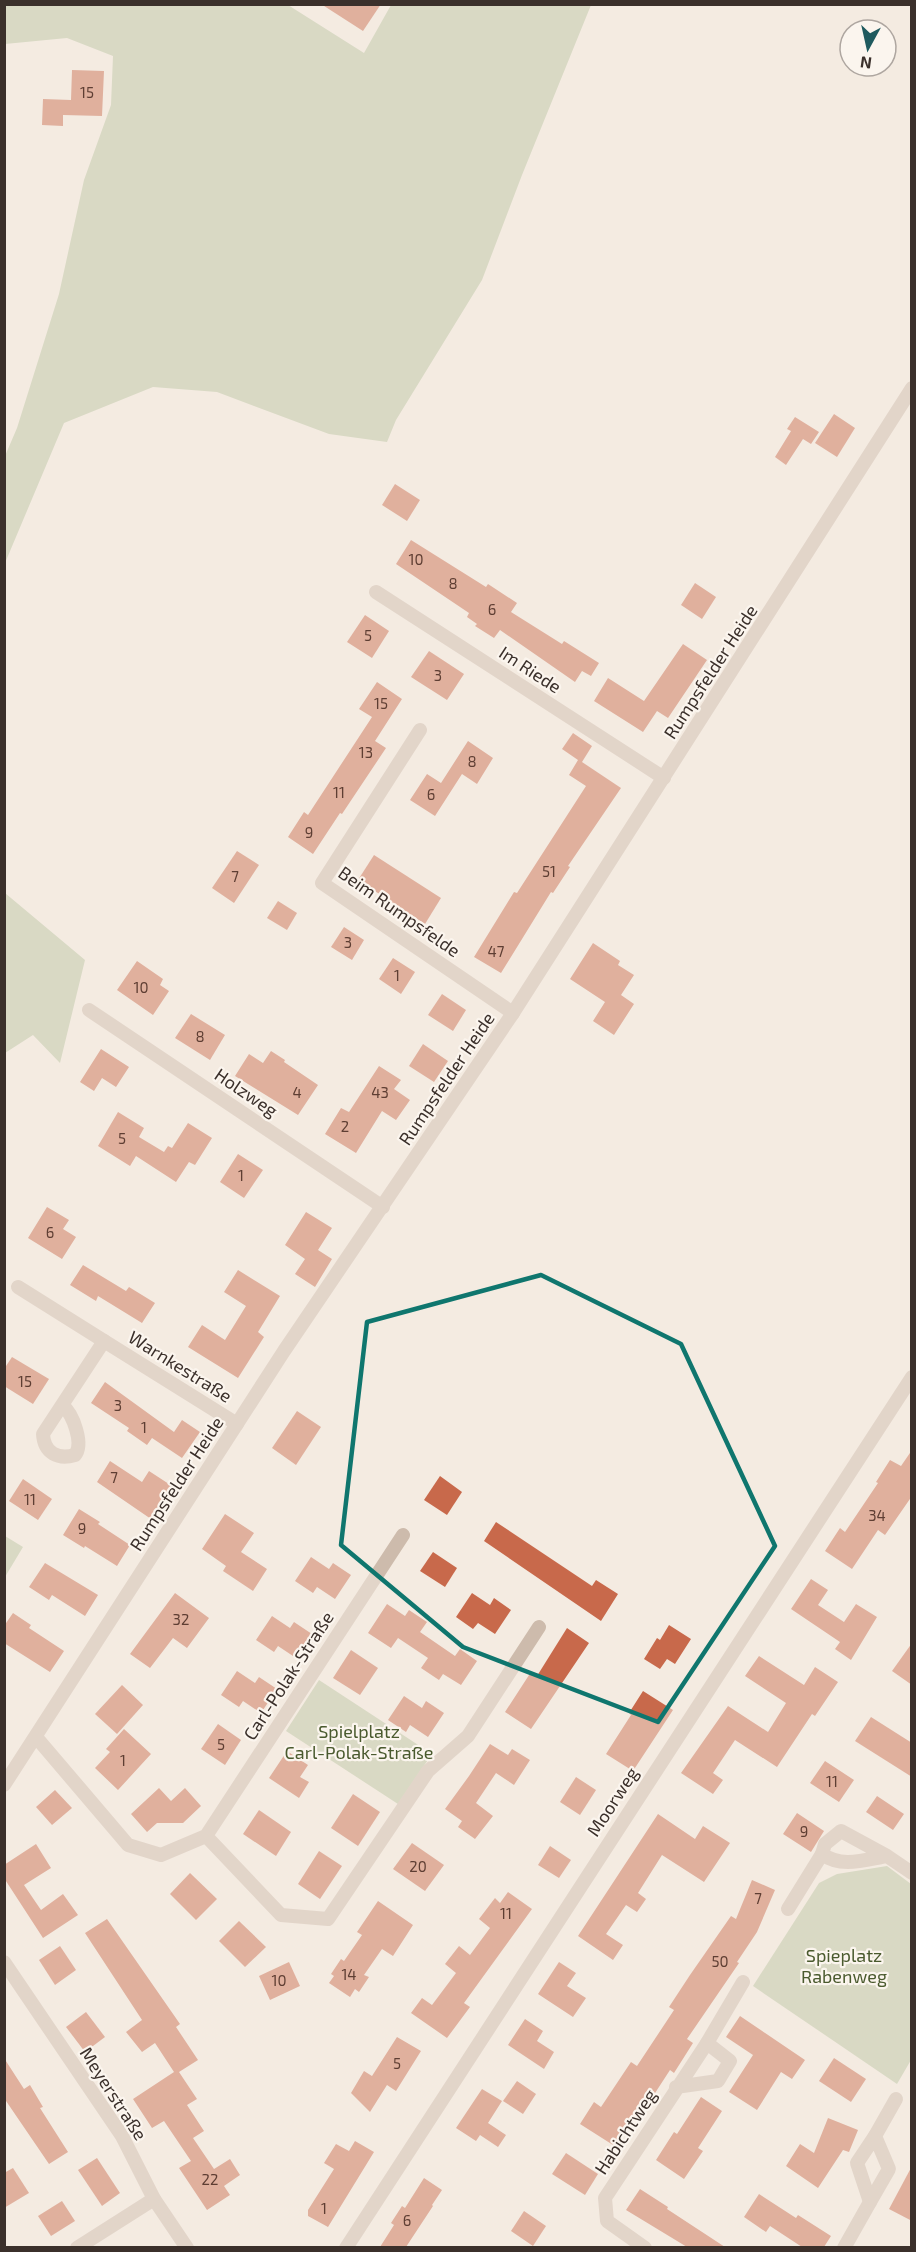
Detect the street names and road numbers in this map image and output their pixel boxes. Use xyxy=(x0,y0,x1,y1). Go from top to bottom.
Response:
street label: Rumpsfelder Heide xyxy=(659,600,762,743)
street label: Im Riede xyxy=(495,641,566,697)
street label: Beim Rumpsfelde xyxy=(334,861,465,961)
street label: Rumpsfelder Heide xyxy=(394,1008,499,1149)
street label: Holzweg xyxy=(211,1063,282,1121)
street label: Warnkestraße xyxy=(125,1326,236,1407)
street label: Rumpsfelder Heide xyxy=(125,1412,228,1555)
street label: Carl-Polak-Straße xyxy=(238,1607,338,1744)
street label: Moorweg xyxy=(582,1763,643,1840)
street label: Meyerstraße xyxy=(76,2043,152,2144)
street label: Habichtweg xyxy=(589,2085,661,2178)

